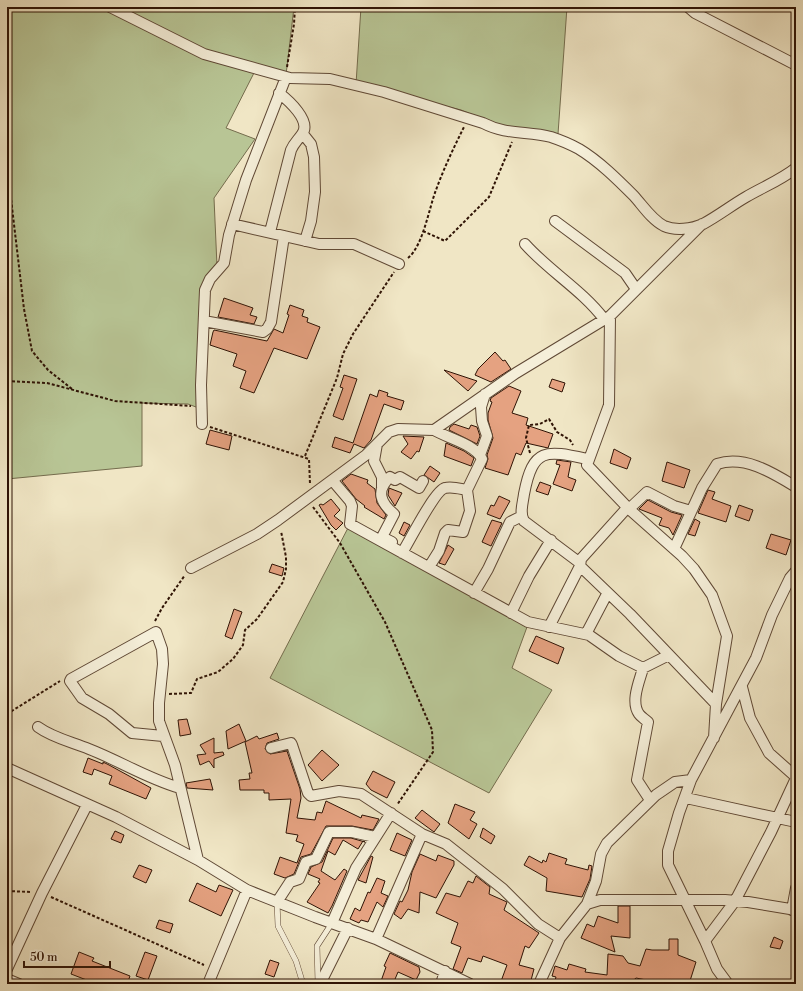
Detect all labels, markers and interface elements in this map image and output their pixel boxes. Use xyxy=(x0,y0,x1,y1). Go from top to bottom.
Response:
scale bar xyxy=(24,943,110,969)
text: 50 m xyxy=(30,950,58,965)

